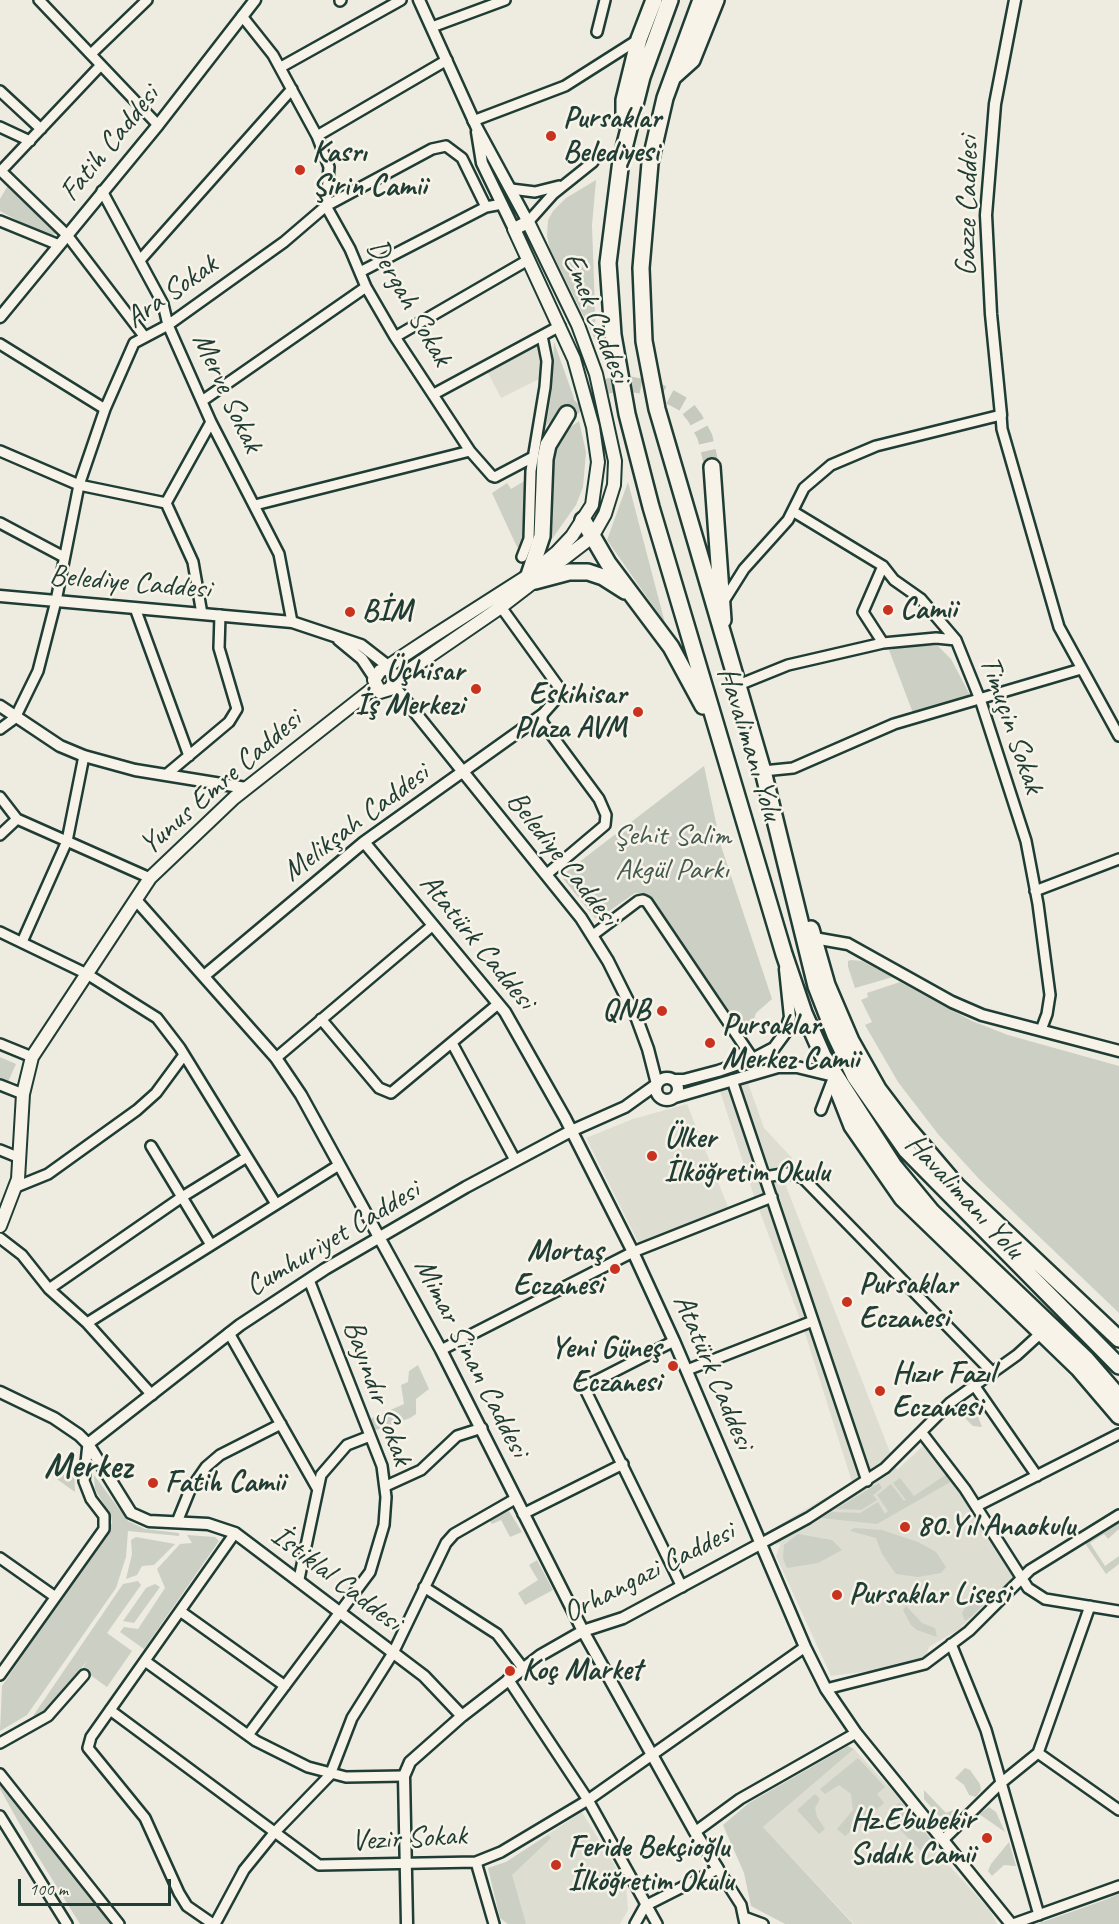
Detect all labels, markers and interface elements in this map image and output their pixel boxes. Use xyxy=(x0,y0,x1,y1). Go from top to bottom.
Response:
street label: Fatih Caddesi xyxy=(52,79,168,209)
place label: Pursaklar Belediyesi xyxy=(563,101,661,172)
marker: Pursaklar Belediyesi xyxy=(544,129,558,143)
place label: Kasrı Şirin Camii xyxy=(312,135,427,206)
street label: Gazze Caddesi xyxy=(949,136,987,276)
marker: Kasrı Şirin Camii xyxy=(293,163,307,177)
street label: Dergah Sokak xyxy=(358,233,460,373)
street label: Ara Sokak xyxy=(119,247,225,337)
street label: Emek Caddesi xyxy=(554,248,638,388)
street label: Merve Sokak xyxy=(184,327,270,459)
street label: Belediye Caddesi xyxy=(48,558,212,608)
place label: Camii xyxy=(900,592,957,628)
place label: BİM xyxy=(362,594,412,630)
marker: Camii xyxy=(881,603,895,617)
marker: BİM xyxy=(343,605,357,619)
street label: Timuçin Sokak xyxy=(971,652,1051,798)
place label: Üçhisar İş Merkezi xyxy=(355,654,464,724)
street label: Havalimanı Yolu xyxy=(709,663,789,825)
place label: Eskihisar Plaza AVM xyxy=(514,677,626,748)
marker: Üçhisar İş Merkezi xyxy=(469,682,483,696)
street label: Yunus Emre Caddesi xyxy=(132,703,310,863)
marker: Eskihisar Plaza AVM xyxy=(631,705,645,719)
street label: Melikşah Caddesi xyxy=(276,756,436,890)
street label: Belediye Caddesi xyxy=(498,784,626,934)
park label: Şehit Salim Akgül Parkı xyxy=(613,818,731,888)
street label: Atatürk Caddesi xyxy=(411,867,543,1017)
place label: QNB xyxy=(602,993,650,1029)
marker: QNB xyxy=(655,1004,669,1018)
place label: Pursaklar Merkez Camii xyxy=(722,1008,859,1078)
marker: Pursaklar Merkez Camii xyxy=(703,1036,717,1050)
place label: Ülker İlköğretim Okulu xyxy=(664,1121,829,1192)
street label: Havalimanı Yolu xyxy=(897,1127,1031,1267)
marker: Ülker İlköğretim Okulu xyxy=(645,1149,659,1163)
street label: Cumhuriyet Caddesi xyxy=(239,1173,427,1305)
place label: Mortaş Eczanesi xyxy=(513,1234,603,1304)
street label: Mimar Sinan Caddesi xyxy=(405,1253,537,1463)
marker: Mortaş Eczanesi xyxy=(608,1262,622,1276)
place label: Pursaklar Eczanesi xyxy=(859,1267,957,1338)
street label: Atatürk Caddesi xyxy=(664,1289,762,1455)
marker: Pursaklar Eczanesi xyxy=(840,1295,854,1309)
street label: Bayındır Sokak xyxy=(334,1316,420,1470)
place label: Yeni Güneş Eczanesi xyxy=(551,1331,661,1402)
place label: Hızır Fazıl Eczanesi xyxy=(892,1356,995,1426)
marker: Yeni Güneş Eczanesi xyxy=(666,1359,680,1373)
marker: Hızır Fazıl Eczanesi xyxy=(873,1384,887,1398)
district label: Merkez xyxy=(44,1446,132,1490)
place label: Fatih Camii xyxy=(165,1465,285,1501)
marker: Fatih Camii xyxy=(146,1476,160,1490)
place label: 80.Yıl Anaokulu xyxy=(917,1509,1075,1545)
street label: Orhangazi Caddesi xyxy=(557,1514,741,1632)
street label: İstiklal Caddesi xyxy=(263,1518,409,1640)
marker: 80.Yıl Anaokulu xyxy=(898,1520,912,1534)
place label: Pursaklar Lisesi xyxy=(849,1577,1010,1613)
marker: Pursaklar Lisesi xyxy=(830,1588,844,1602)
place label: Koç Market xyxy=(522,1653,642,1689)
marker: Koç Market xyxy=(503,1664,517,1678)
place label: Hz.Ebubekir Sıddık Camii xyxy=(850,1803,975,1874)
street label: Vezir Sokak xyxy=(350,1818,468,1860)
place label: Feride Bekçioğlu İlköğretim Okulu xyxy=(568,1830,733,1900)
marker: Hz.Ebubekir Sıddık Camii xyxy=(980,1831,994,1845)
marker: Feride Bekçioğlu İlköğretim Okulu xyxy=(549,1858,563,1872)
scale bar xyxy=(21,1867,174,1905)
text: 100 m xyxy=(29,1878,68,1900)

